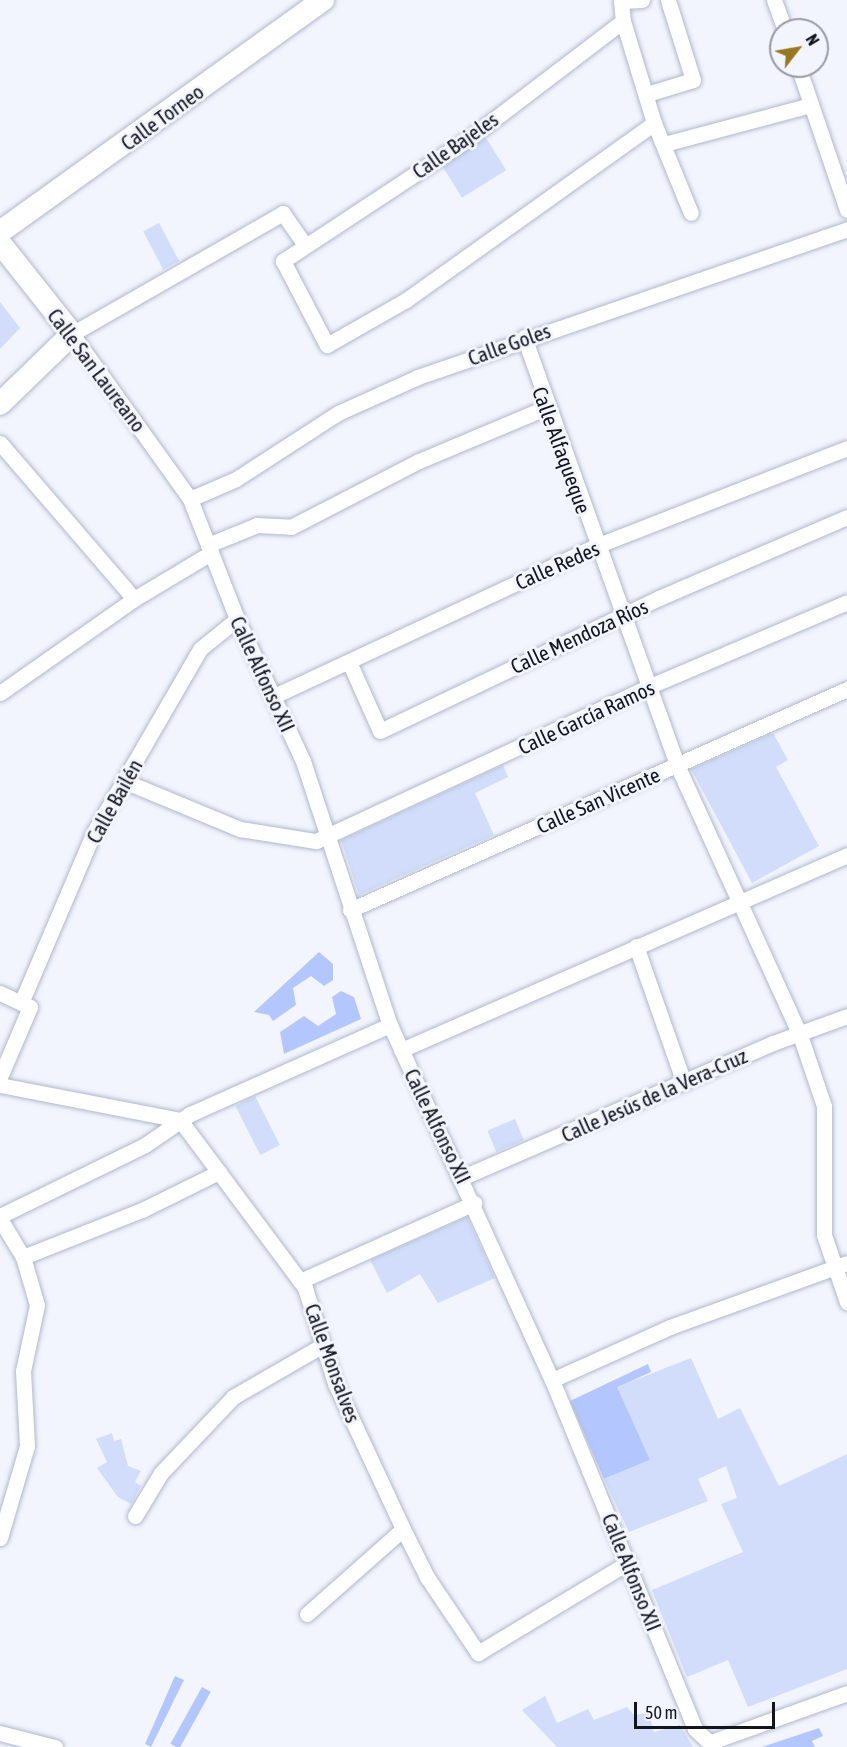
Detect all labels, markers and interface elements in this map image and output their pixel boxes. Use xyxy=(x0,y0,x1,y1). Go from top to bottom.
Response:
north arrow xyxy=(769,18,829,78)
text: N xyxy=(803,31,823,48)
street label: Calle Torneo xyxy=(116,79,208,155)
street label: Calle Bajeles xyxy=(407,106,503,184)
street label: Calle San Laureano xyxy=(42,303,152,437)
street label: Calle Goles xyxy=(464,317,554,371)
street label: Calle Alfaqueque xyxy=(527,383,597,517)
street label: Calle Redes xyxy=(511,535,603,595)
street label: Calle Mendoza Ríos xyxy=(506,593,652,679)
street label: Calle Alfonso XII xyxy=(225,612,301,736)
street label: Calle García Ramos xyxy=(514,674,658,760)
street label: Calle Bailén xyxy=(81,755,147,847)
street label: Calle San Vicente xyxy=(533,762,663,838)
street label: Calle Jesús de la Vera-Cruz xyxy=(557,1043,751,1147)
street label: Calle Alfonso XII xyxy=(399,1064,477,1188)
street label: Calle Monsalves xyxy=(300,1300,366,1426)
street label: Calle Alfonso XII xyxy=(597,1510,667,1634)
scale bar xyxy=(637,1690,778,1728)
text: 50 m xyxy=(645,1702,677,1723)

